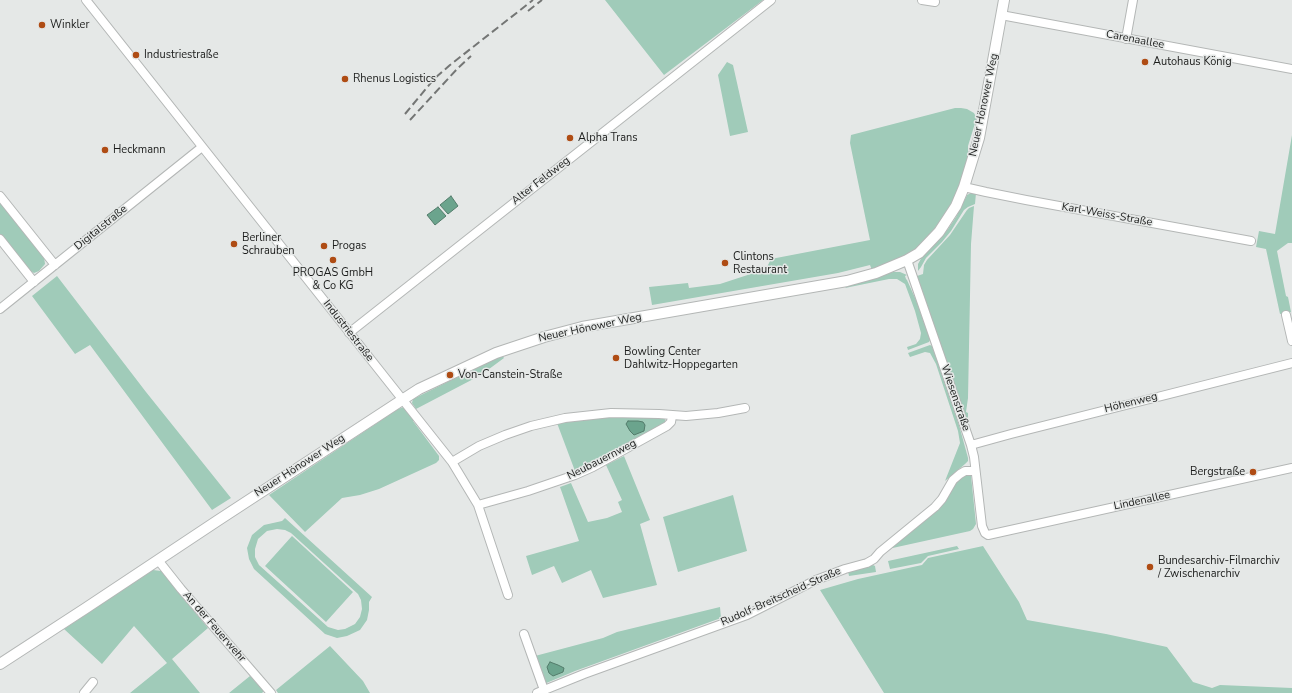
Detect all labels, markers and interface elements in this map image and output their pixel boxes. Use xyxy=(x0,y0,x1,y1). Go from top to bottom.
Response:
place label: Winkler xyxy=(50,18,89,32)
marker: Winkler xyxy=(37,20,47,30)
street label: Carenaallee xyxy=(1105,28,1165,52)
place label: Industriestraße xyxy=(144,48,218,62)
marker: Industriestraße xyxy=(131,50,141,60)
street label: Neuer Hönower Weg xyxy=(967,52,1001,158)
place label: Autohaus König xyxy=(1153,55,1232,69)
marker: Autohaus König xyxy=(1140,57,1150,67)
place label: Rhenus Logistics xyxy=(353,72,436,86)
marker: Rhenus Logistics xyxy=(340,74,350,84)
place label: Alpha Trans xyxy=(578,131,638,145)
marker: Alpha Trans xyxy=(565,133,575,143)
place label: Heckmann xyxy=(113,143,166,157)
marker: Heckmann xyxy=(100,145,110,155)
street label: Alter Feldweg xyxy=(509,154,573,208)
street label: Karl-Weiss-Straße xyxy=(1061,201,1153,229)
street label: Digitalstraße xyxy=(72,203,130,253)
place label: Berliner Schrauben xyxy=(242,231,295,257)
marker: Berliner Schrauben xyxy=(229,239,239,249)
place label: Progas xyxy=(332,239,366,253)
marker: Progas xyxy=(319,241,329,251)
place label: Clintons Restaurant xyxy=(733,250,787,276)
marker: PROGAS GmbH & Co KG xyxy=(328,255,338,265)
marker: Clintons Restaurant xyxy=(720,258,730,268)
place label: PROGAS GmbH & Co KG xyxy=(293,266,373,292)
street label: Industriestraße xyxy=(320,298,376,364)
street label: Neuer Hönower Weg xyxy=(537,311,643,345)
place label: Bowling Center Dahlwitz-Hoppegarten xyxy=(624,345,738,371)
marker: Bowling Center Dahlwitz-Hoppegarten xyxy=(611,353,621,363)
street label: Wiesenstraße xyxy=(937,363,973,433)
place label: Von-Canstein-Straße xyxy=(458,368,562,382)
marker: Von-Canstein-Straße xyxy=(445,370,455,380)
street label: Höhenweg xyxy=(1103,390,1159,416)
street label: Neuer Hönower Weg xyxy=(252,432,348,500)
street label: Neubauernweg xyxy=(565,437,639,483)
place label: Bergstraße xyxy=(1190,465,1245,479)
marker: Bergstraße xyxy=(1248,467,1258,477)
street label: Lindenallee xyxy=(1113,489,1171,513)
place label: Bundesarchiv-Filmarchiv / Zwischenarchiv xyxy=(1158,554,1280,580)
marker: Bundesarchiv-Filmarchiv / Zwischenarchiv xyxy=(1145,562,1155,572)
street label: Rudolf-Breitscheid-Straße xyxy=(719,565,843,629)
street label: An der Feuerwehr xyxy=(180,589,248,665)

